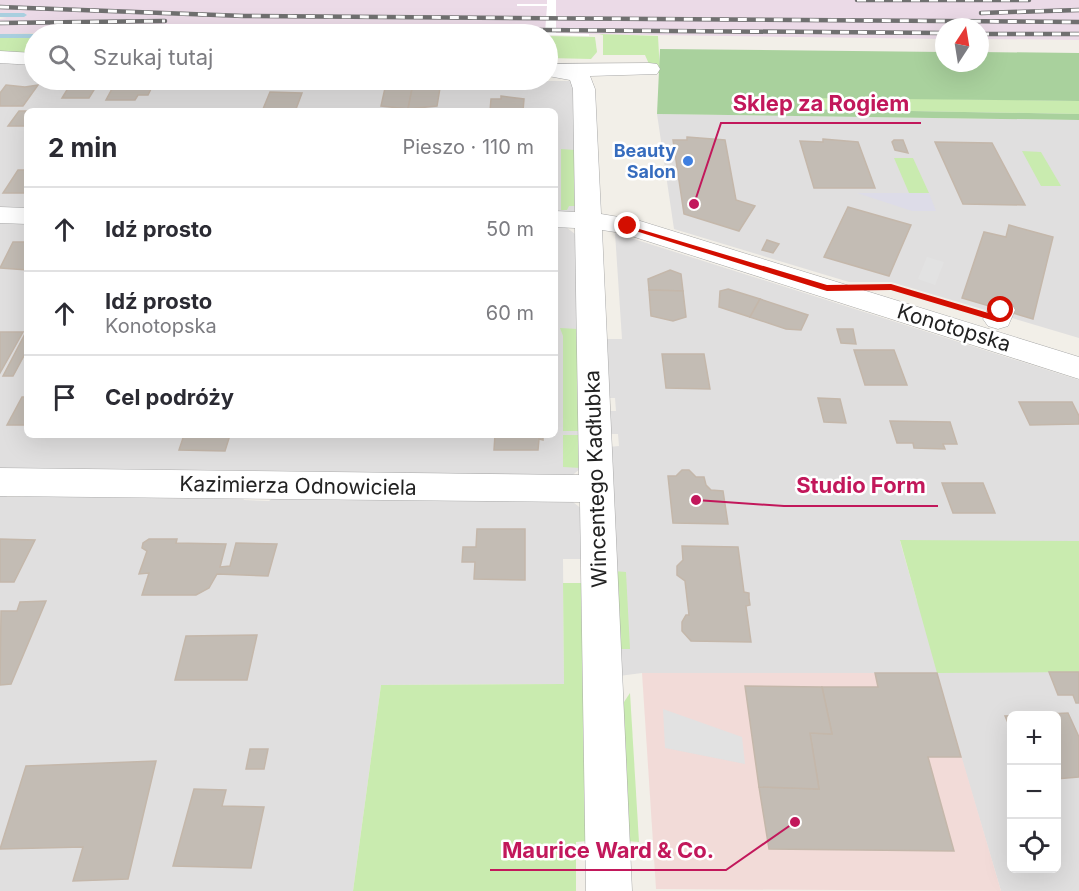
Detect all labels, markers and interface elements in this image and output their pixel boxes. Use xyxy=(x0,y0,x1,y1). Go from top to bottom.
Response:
north arrow xyxy=(935,18,989,72)
search box xyxy=(24,24,558,90)
icon: search xyxy=(45,41,78,74)
text: Szukaj tutaj xyxy=(93,44,213,70)
callout: Sklep za Rogiem xyxy=(721,83,921,123)
text: Sklep za Rogiem xyxy=(733,90,909,116)
text: 2 min xyxy=(48,132,118,163)
text: Pieszo · 110 m xyxy=(402,135,534,159)
place label: Beauty Salon xyxy=(614,140,676,182)
marker: Beauty Salon xyxy=(681,154,695,168)
route end xyxy=(614,212,640,238)
icon: ahead xyxy=(48,213,81,246)
text: Idź prosto xyxy=(105,216,212,242)
text: 50 m xyxy=(486,217,534,241)
text: Idź prosto xyxy=(105,288,212,314)
route start xyxy=(987,296,1013,322)
icon: ahead xyxy=(48,297,81,330)
street label: Konotopska xyxy=(894,298,1014,357)
text: 60 m xyxy=(486,301,534,325)
text: Konotopska xyxy=(105,314,217,338)
street label: Wincentego Kadłubka xyxy=(579,370,612,588)
icon: arrive xyxy=(48,381,81,414)
text: Cel podróży xyxy=(105,384,234,410)
callout: Studio Form xyxy=(784,466,938,506)
street label: Kazimierza Odnowiciela xyxy=(179,471,417,500)
text: Studio Form xyxy=(796,472,926,498)
map controls xyxy=(1007,711,1061,873)
button: + xyxy=(1007,711,1061,765)
button: − xyxy=(1007,765,1061,819)
button: locate xyxy=(1007,819,1061,873)
callout: Maurice Ward & Co. xyxy=(490,830,726,870)
text: Maurice Ward & Co. xyxy=(502,837,714,863)

